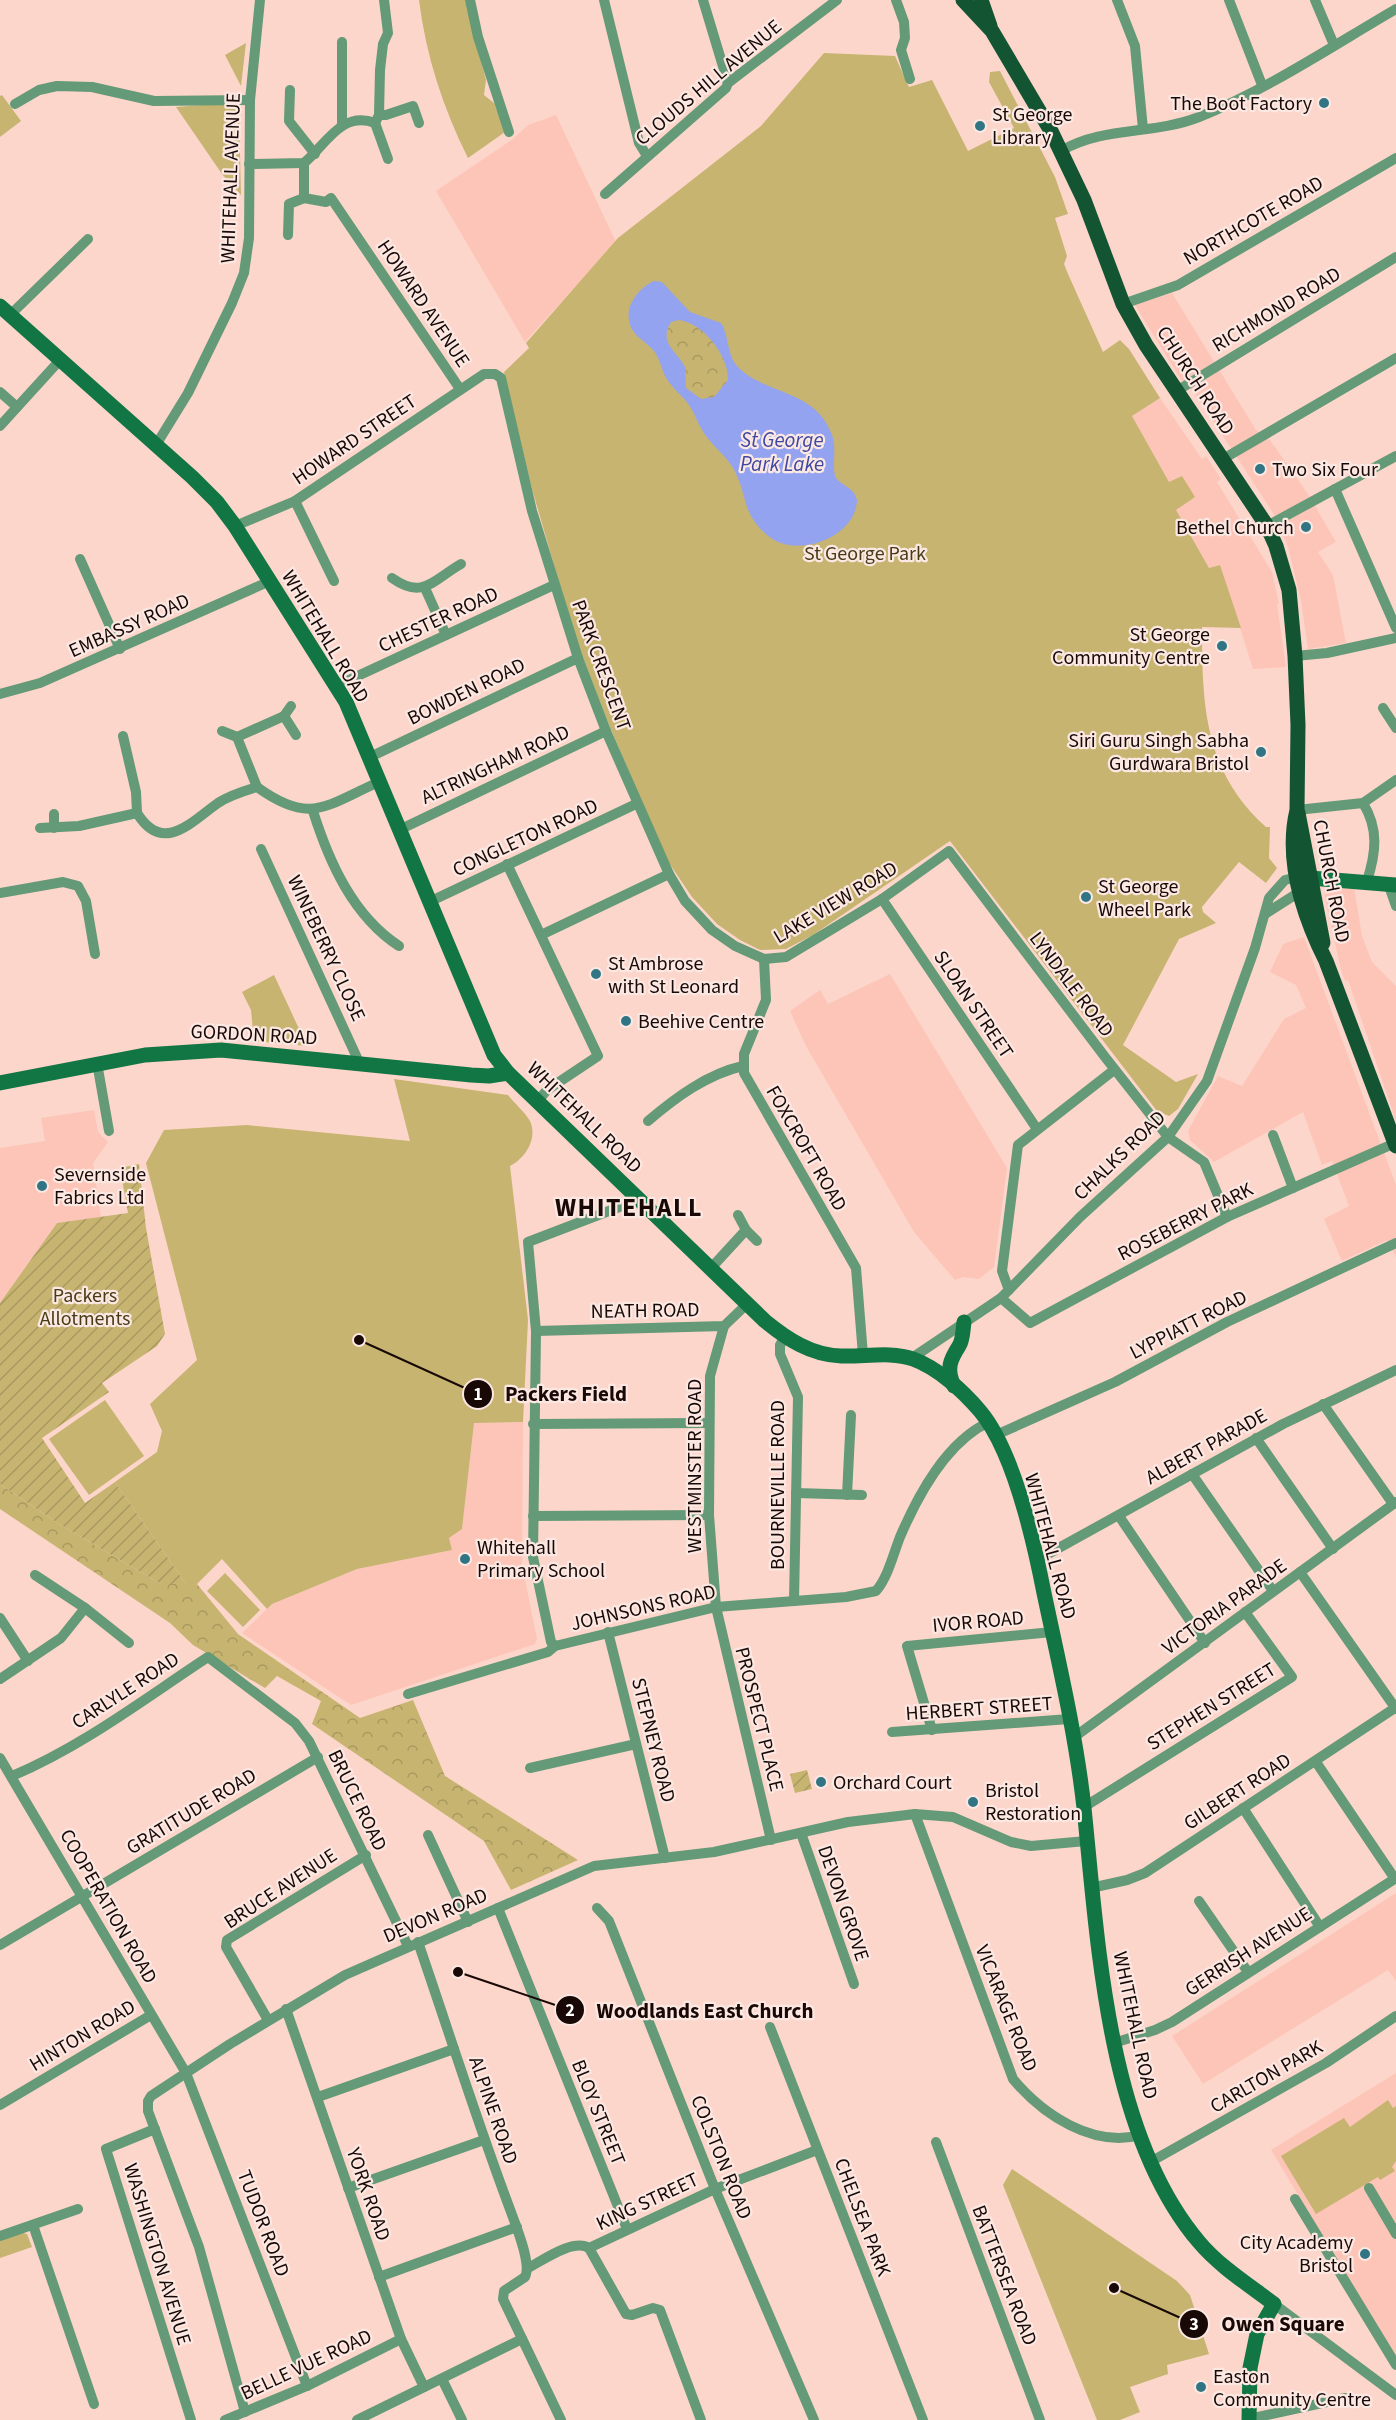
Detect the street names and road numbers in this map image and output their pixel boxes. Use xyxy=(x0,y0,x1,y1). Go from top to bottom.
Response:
street label: CLOUDS HILL AVENUE xyxy=(629,13,788,152)
street label: WHITEHALL AVENUE xyxy=(214,92,248,264)
street label: NORTHCOTE ROAD xyxy=(1178,169,1329,272)
street label: HOWARD AVENUE xyxy=(370,234,476,373)
street label: RICHMOND ROAD xyxy=(1207,260,1346,359)
street label: CHURCH ROAD xyxy=(1149,321,1241,441)
street label: HOWARD STREET xyxy=(287,388,423,492)
street label: WHITEHALL ROAD xyxy=(274,565,376,708)
street label: CHESTER ROAD xyxy=(374,580,503,660)
street label: EMBASSY ROAD xyxy=(64,587,194,665)
street label: PARK CRESCENT xyxy=(564,596,638,735)
street label: BOWDEN ROAD xyxy=(403,651,530,733)
street label: ALTRINGHAM ROAD xyxy=(417,718,574,812)
street label: CONGLETON ROAD xyxy=(448,792,603,884)
street label: CHURCH ROAD xyxy=(1305,817,1357,945)
street label: LAKE VIEW ROAD xyxy=(768,855,903,951)
street label: WINEBERRY CLOSE xyxy=(280,871,372,1026)
street label: LYNDALE ROAD xyxy=(1022,926,1120,1043)
street label: SLOAN STREET xyxy=(927,945,1020,1064)
street label: GORDON ROAD xyxy=(190,1018,318,1052)
street label: WHITEHALL ROAD xyxy=(521,1055,648,1180)
street label: FOXCROFT ROAD xyxy=(759,1081,853,1216)
street label: CHALKS ROAD xyxy=(1067,1104,1172,1207)
street label: ROSEBERRY PARK xyxy=(1113,1175,1258,1268)
street label: LYPPIATT ROAD xyxy=(1125,1283,1252,1367)
street label: NEATH ROAD xyxy=(590,1296,700,1326)
street label: WESTMINSTER ROAD xyxy=(681,1379,709,1553)
street label: BOURNEVILLE ROAD xyxy=(764,1400,792,1570)
street label: ALBERT PARADE xyxy=(1141,1402,1272,1492)
street label: WHITEHALL ROAD xyxy=(1017,1470,1083,1622)
street label: VICTORIA PARADE xyxy=(1157,1552,1293,1662)
street label: JOHNSONS ROAD xyxy=(568,1578,719,1638)
street label: IVOR ROAD xyxy=(931,1604,1025,1640)
street label: PROSPECT PLACE xyxy=(728,1644,791,1794)
street label: CARLYLE ROAD xyxy=(66,1646,185,1736)
street label: STEPHEN STREET xyxy=(1142,1656,1282,1758)
street label: STEPNEY ROAD xyxy=(624,1675,682,1805)
street label: HERBERT STREET xyxy=(905,1690,1054,1728)
street label: BRUCE ROAD xyxy=(320,1745,394,1856)
street label: GILBERT ROAD xyxy=(1178,1747,1297,1837)
street label: GRATITUDE ROAD xyxy=(121,1762,262,1862)
street label: COOPERATION ROAD xyxy=(52,1824,164,1989)
street label: BRUCE AVENUE xyxy=(218,1842,343,1936)
street label: DEVON GROVE xyxy=(810,1842,876,1965)
street label: DEVON ROAD xyxy=(379,1881,492,1950)
street label: GERRISH AVENUE xyxy=(1180,1900,1318,2003)
street label: VICARAGE ROAD xyxy=(968,1941,1044,2076)
street label: WHITEHALL ROAD xyxy=(1106,1949,1164,2102)
street label: HINTON ROAD xyxy=(24,1993,141,2079)
street label: CARLTON PARK xyxy=(1205,2033,1328,2120)
street label: ALPINE ROAD xyxy=(462,2053,525,2168)
street label: BLOY STREET xyxy=(564,2055,632,2170)
street label: COLSTON ROAD xyxy=(683,2091,759,2224)
street label: YORK ROAD xyxy=(339,2143,397,2245)
street label: CHELSEA PARK xyxy=(827,2154,898,2281)
street label: WASHINGTON AVENUE xyxy=(116,2160,198,2349)
street label: TUDOR ROAD xyxy=(230,2166,296,2281)
street label: KING STREET xyxy=(592,2166,704,2238)
street label: BATTERSEA ROAD xyxy=(964,2201,1044,2350)
street label: BELLE VUE ROAD xyxy=(236,2322,376,2407)

